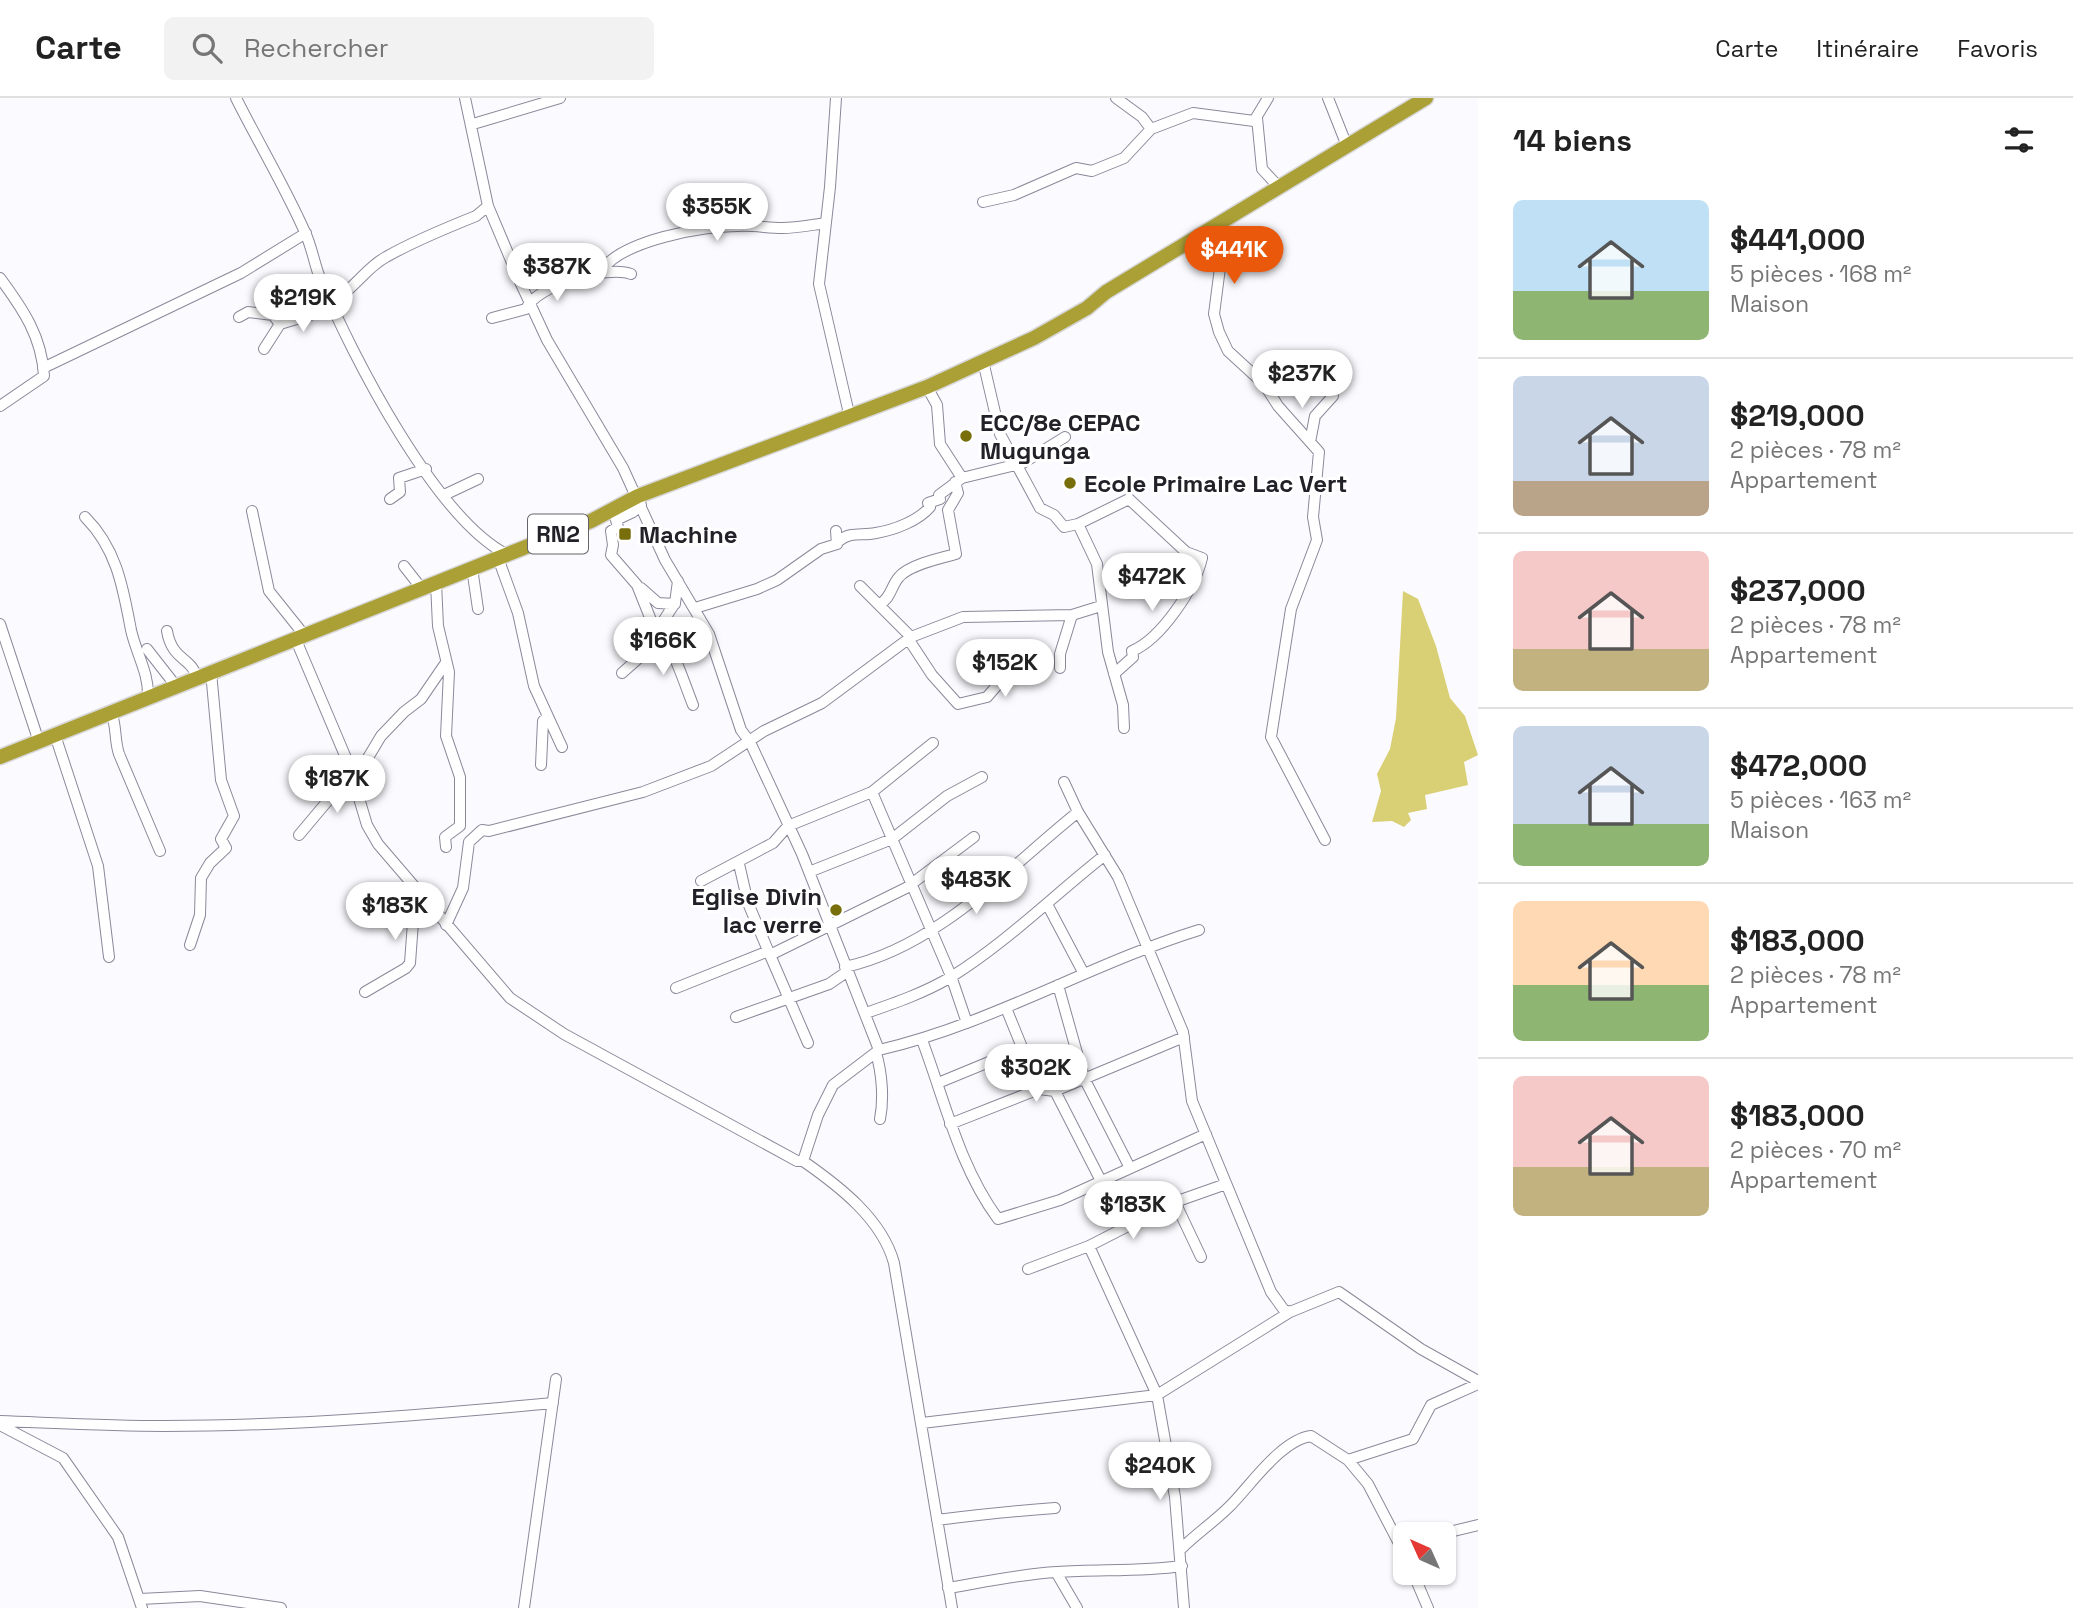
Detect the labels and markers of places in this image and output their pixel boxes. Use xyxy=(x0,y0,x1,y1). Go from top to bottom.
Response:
pin: $355K xyxy=(668,184,766,243)
pin: $441K xyxy=(1185,226,1283,286)
pin: $387K xyxy=(508,244,606,303)
pin: $219K xyxy=(254,274,352,334)
pin: $237K xyxy=(1253,350,1351,410)
place label: ECC/8e CEPAC Mugunga xyxy=(980,407,1140,466)
marker: ECC/8e CEPAC Mugunga xyxy=(958,428,974,444)
place label: Ecole Primaire Lac Vert xyxy=(1084,468,1347,499)
marker: Ecole Primaire Lac Vert xyxy=(1062,475,1078,491)
place label: Machine xyxy=(639,519,738,550)
marker: Machine xyxy=(617,526,633,542)
pin: $472K xyxy=(1103,554,1201,613)
pin: $166K xyxy=(614,618,712,677)
pin: $152K xyxy=(956,640,1054,699)
pin: $187K xyxy=(288,756,386,815)
pin: $483K xyxy=(927,856,1025,916)
place label: Eglise Divin lac verre xyxy=(691,881,822,940)
pin: $183K xyxy=(346,882,444,942)
marker: Eglise Divin lac verre xyxy=(828,902,844,918)
pin: $302K xyxy=(987,1044,1085,1104)
pin: $183K xyxy=(1084,1182,1182,1241)
pin: $240K xyxy=(1111,1442,1209,1502)

